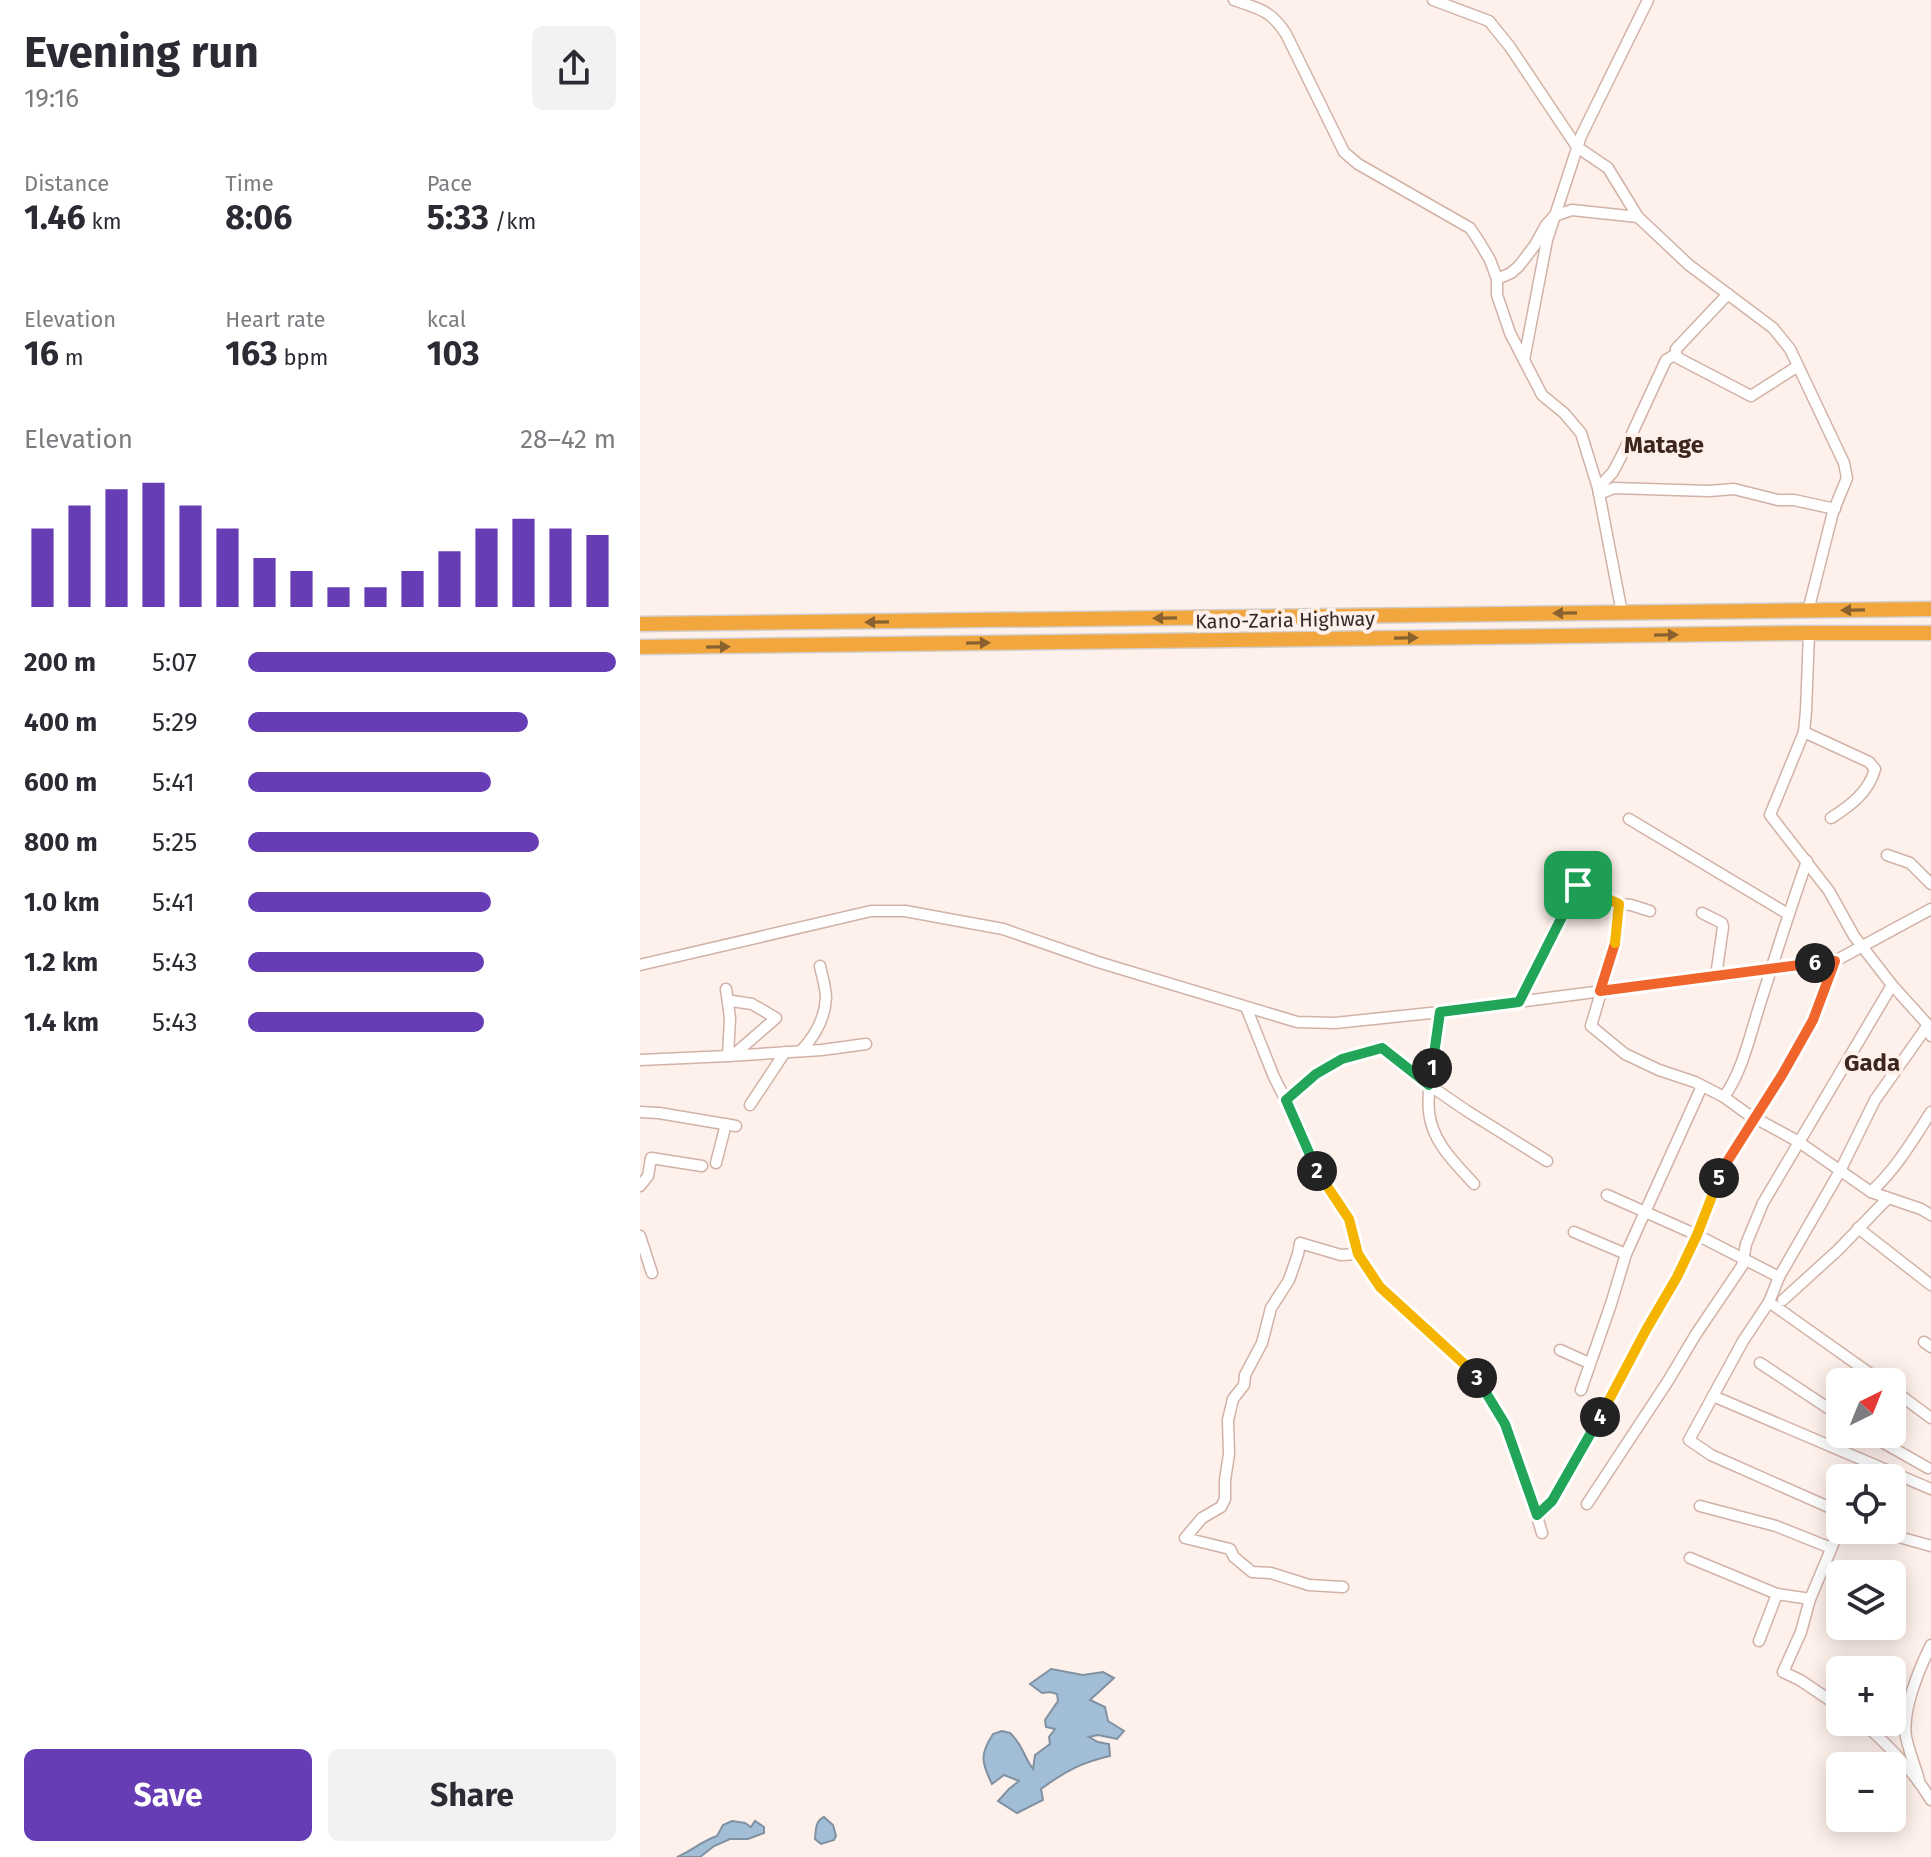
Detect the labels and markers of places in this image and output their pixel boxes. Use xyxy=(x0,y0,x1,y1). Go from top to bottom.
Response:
pin xyxy=(1544,851,1612,919)
pin: 6 xyxy=(1795,943,1835,983)
pin: 1 xyxy=(1412,1048,1452,1088)
pin: 2 xyxy=(1297,1151,1337,1191)
pin: 5 xyxy=(1699,1158,1739,1198)
pin: 3 xyxy=(1457,1358,1497,1398)
pin: 4 xyxy=(1580,1397,1620,1437)

